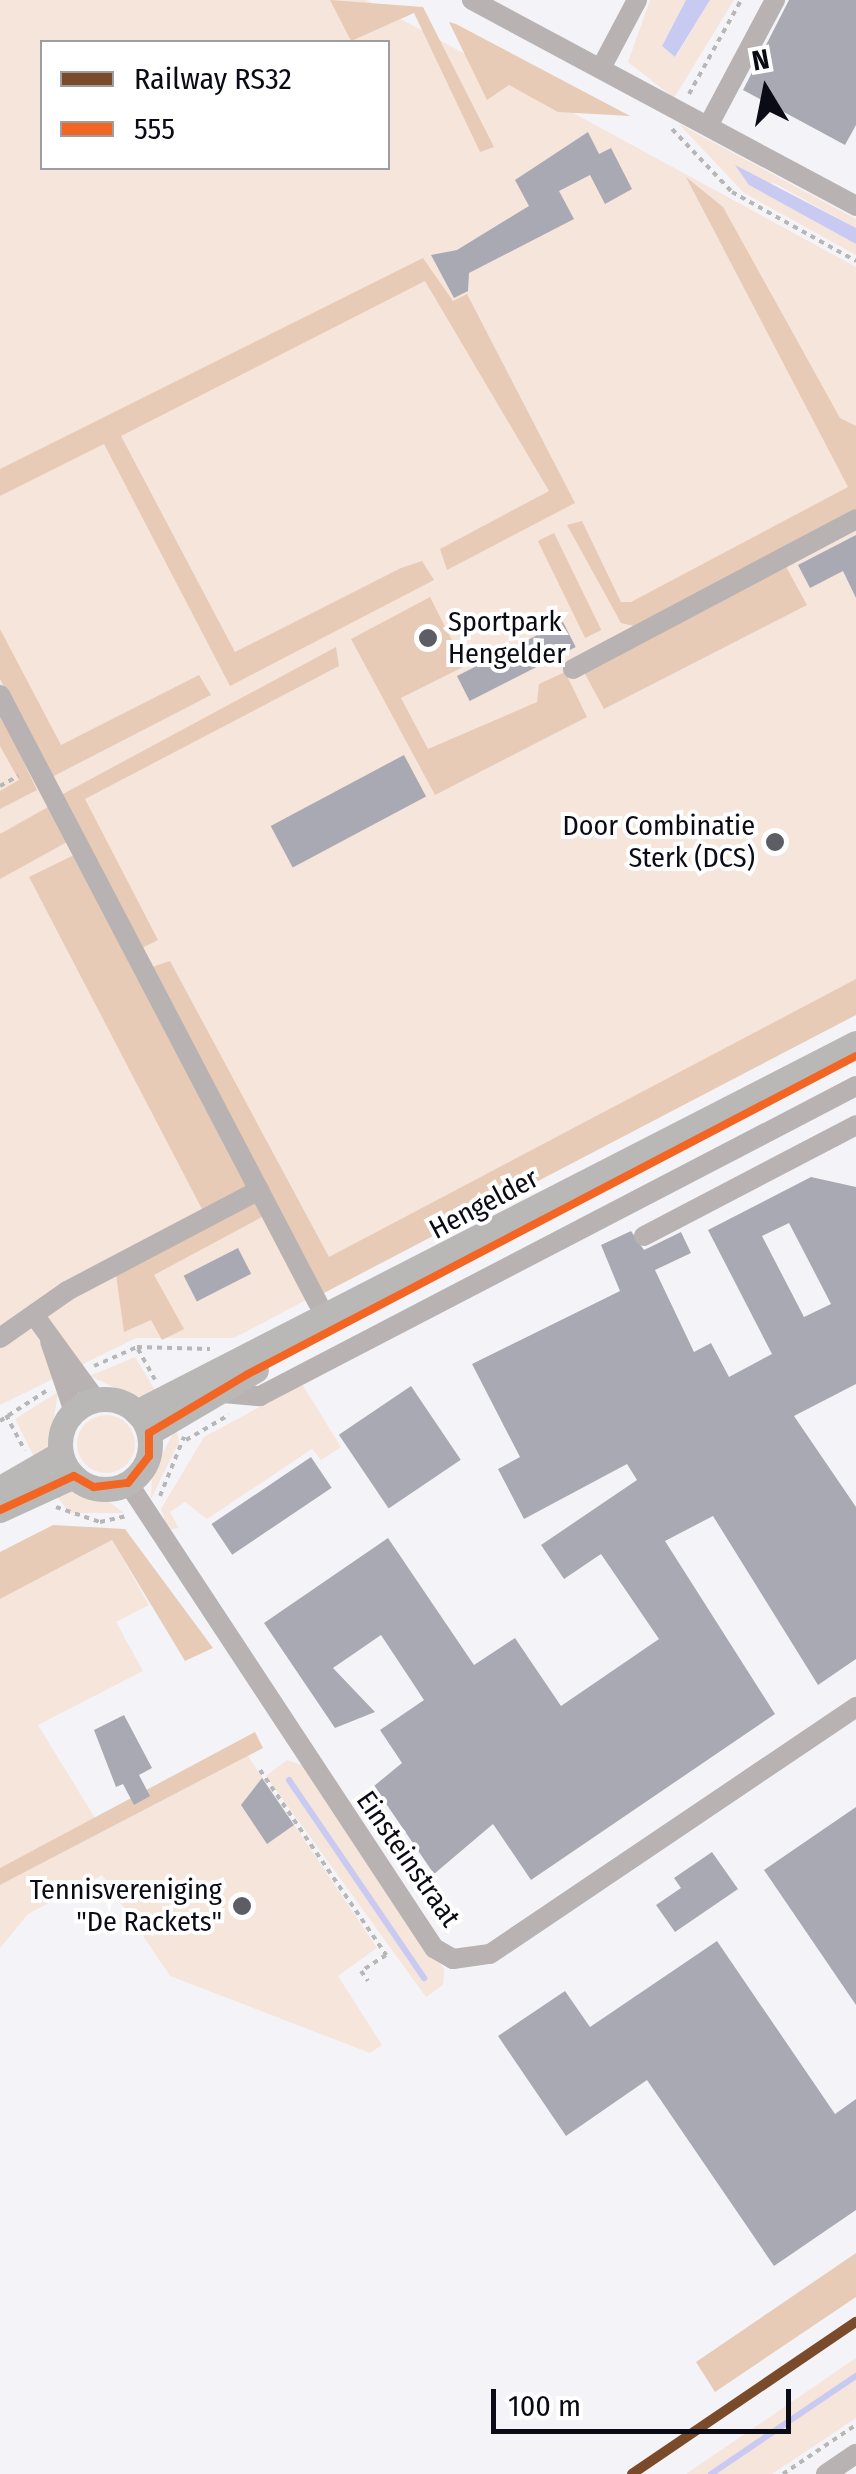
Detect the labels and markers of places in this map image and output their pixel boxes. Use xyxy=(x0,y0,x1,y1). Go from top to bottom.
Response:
place label: Sportpark Hengelder xyxy=(448,605,566,671)
marker: Sportpark Hengelder xyxy=(417,627,439,649)
place label: Door Combinatie Sterk (DCS) xyxy=(563,809,755,875)
marker: Door Combinatie Sterk (DCS) xyxy=(764,831,786,853)
place label: Tennisvereniging "De Rackets" xyxy=(30,1873,222,1939)
marker: Tennisvereniging "De Rackets" xyxy=(231,1895,253,1917)

